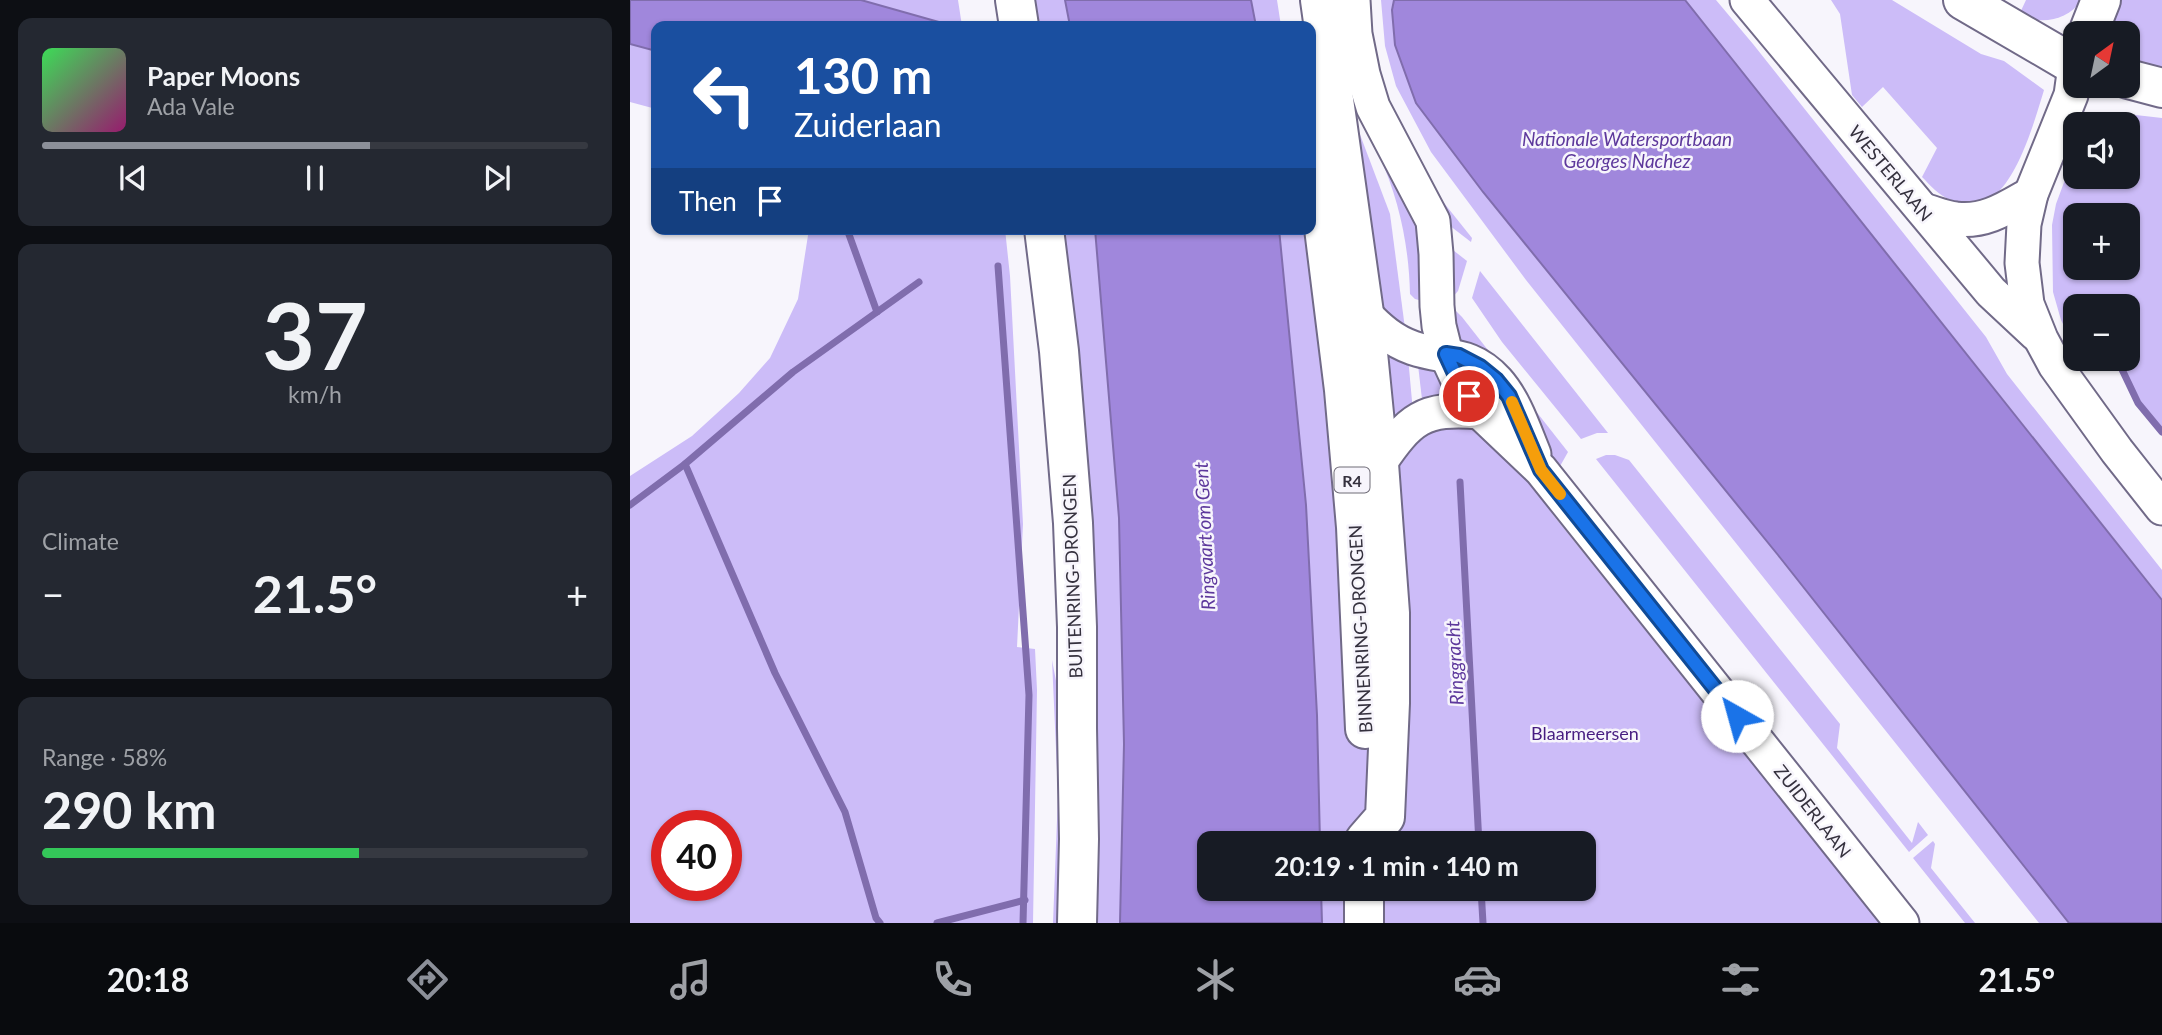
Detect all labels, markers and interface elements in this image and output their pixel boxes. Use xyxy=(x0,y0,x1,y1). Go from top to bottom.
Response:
north arrow xyxy=(2063,21,2140,98)
map controls xyxy=(2063,21,2140,371)
text: 130 m xyxy=(794,46,932,104)
icon: left xyxy=(679,49,770,140)
text: Paper Moons xyxy=(147,60,300,92)
text: Ada Vale xyxy=(147,92,235,120)
text: Zuiderlaan xyxy=(794,105,942,144)
button: sound xyxy=(2063,112,2140,189)
street label: WESTERLAAN xyxy=(1844,121,1938,225)
water label: Nationale Watersportbaan Georges Nachez xyxy=(1522,127,1732,172)
icon: previous xyxy=(114,159,152,197)
icon: pause xyxy=(296,159,334,197)
icon: next xyxy=(478,159,516,197)
icon: arrive xyxy=(751,182,789,220)
text: Then xyxy=(679,185,737,217)
button: + xyxy=(2063,203,2140,280)
text: 37 xyxy=(262,280,368,389)
button: − xyxy=(2063,294,2140,371)
pin xyxy=(1439,366,1499,426)
icon: arrive xyxy=(1450,377,1488,415)
text: km/h xyxy=(288,380,342,408)
water label: Ringvaart om Gent xyxy=(1189,461,1219,611)
road number: R4 xyxy=(1334,467,1370,492)
street label: BUITENRING-DRONGEN xyxy=(1057,473,1087,679)
street label: BINNENRING-DRONGEN xyxy=(1344,524,1376,734)
text: Climate xyxy=(42,527,119,555)
text: 21.5° xyxy=(253,562,377,624)
text: − xyxy=(42,571,64,617)
text: + xyxy=(566,571,588,617)
water label: Ringgracht xyxy=(1440,620,1468,706)
position arrow xyxy=(1700,679,1774,753)
park label: Blaarmeersen xyxy=(1531,722,1639,744)
text: Range · 58% xyxy=(42,743,167,771)
street label: ZUIDERLAAN xyxy=(1770,760,1856,862)
text: 290 km xyxy=(42,778,216,840)
speed limit sign: 40 xyxy=(651,810,742,901)
text: 20:19 · 1 min · 140 m xyxy=(1274,850,1519,882)
icon: directions xyxy=(403,955,452,1004)
icon: music xyxy=(666,955,715,1004)
icon: phone xyxy=(928,955,977,1004)
icon: climate xyxy=(1191,955,1240,1004)
icon: car xyxy=(1453,955,1502,1004)
icon: filters xyxy=(1716,955,1765,1004)
text: 20:18 xyxy=(107,960,189,999)
text: 21.5° xyxy=(1979,960,2055,999)

